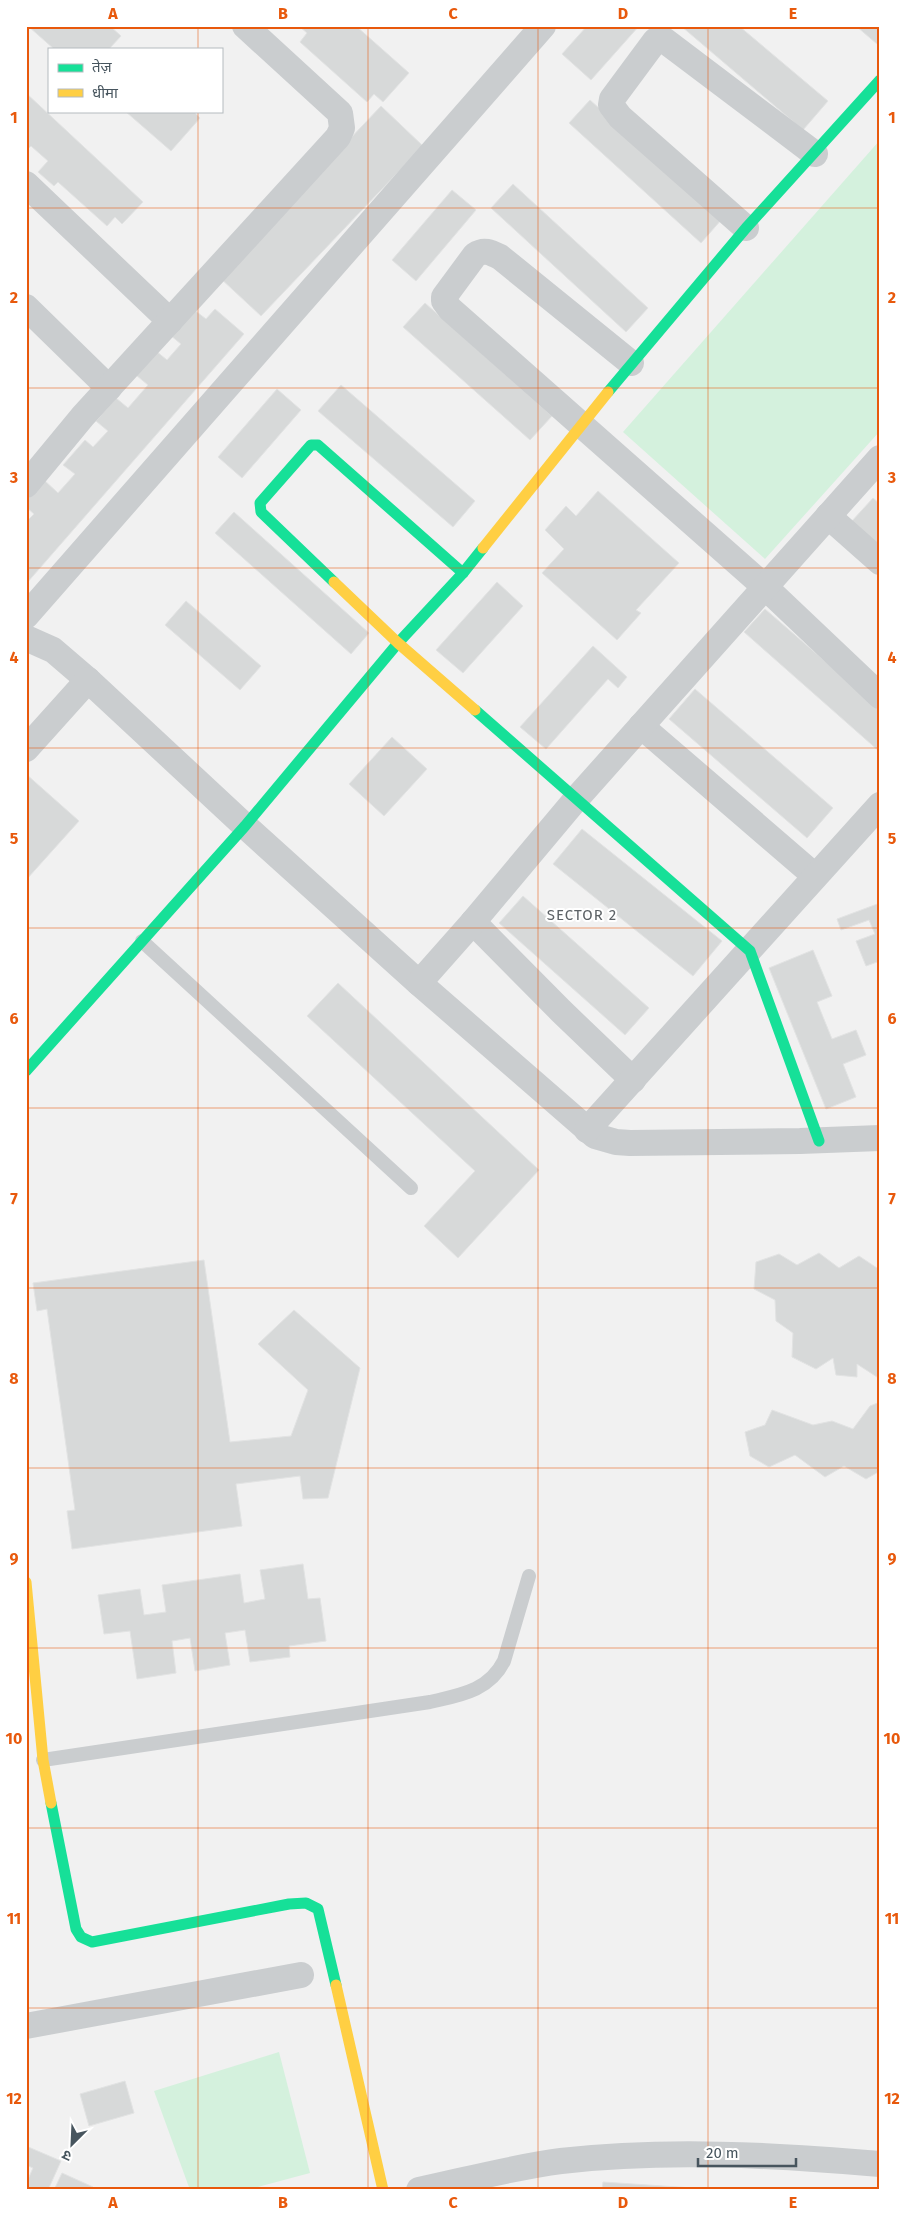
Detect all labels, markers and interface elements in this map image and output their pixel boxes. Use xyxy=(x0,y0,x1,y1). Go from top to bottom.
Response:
text: A xyxy=(107,4,118,23)
text: B xyxy=(278,4,288,23)
text: C xyxy=(448,4,458,23)
text: D xyxy=(618,4,628,23)
text: E xyxy=(789,4,797,23)
legend xyxy=(48,48,222,112)
text: तेज़ xyxy=(92,58,113,76)
text: धीमा xyxy=(92,84,119,102)
text: 1 xyxy=(10,108,18,127)
text: 1 xyxy=(888,108,896,127)
text: 2 xyxy=(10,288,18,307)
text: 2 xyxy=(888,288,896,307)
text: 3 xyxy=(9,468,18,487)
text: 3 xyxy=(887,468,896,487)
text: 4 xyxy=(9,648,19,667)
text: 4 xyxy=(887,648,897,667)
text: 5 xyxy=(10,829,19,848)
text: 5 xyxy=(888,829,897,848)
district label: SECTOR 2 xyxy=(547,906,617,924)
text: 6 xyxy=(9,1009,19,1028)
text: 6 xyxy=(887,1009,897,1028)
text: 7 xyxy=(10,1189,18,1208)
text: 7 xyxy=(888,1189,896,1208)
text: 8 xyxy=(9,1369,19,1388)
text: 8 xyxy=(887,1369,897,1388)
text: 9 xyxy=(10,1549,19,1568)
text: 9 xyxy=(888,1549,897,1568)
text: 10 xyxy=(6,1729,22,1748)
text: 10 xyxy=(884,1729,900,1748)
text: 11 xyxy=(7,1909,21,1928)
text: 11 xyxy=(885,1909,899,1928)
text: 12 xyxy=(6,2089,22,2108)
text: 12 xyxy=(884,2089,900,2108)
north arrow xyxy=(48,2118,98,2168)
scale bar xyxy=(698,2136,796,2168)
text: 20 m xyxy=(706,2144,739,2162)
text: उ xyxy=(59,2146,74,2165)
text: A xyxy=(107,2193,118,2212)
text: B xyxy=(278,2193,288,2212)
text: C xyxy=(448,2193,458,2212)
text: D xyxy=(618,2193,628,2212)
text: E xyxy=(789,2193,797,2212)

